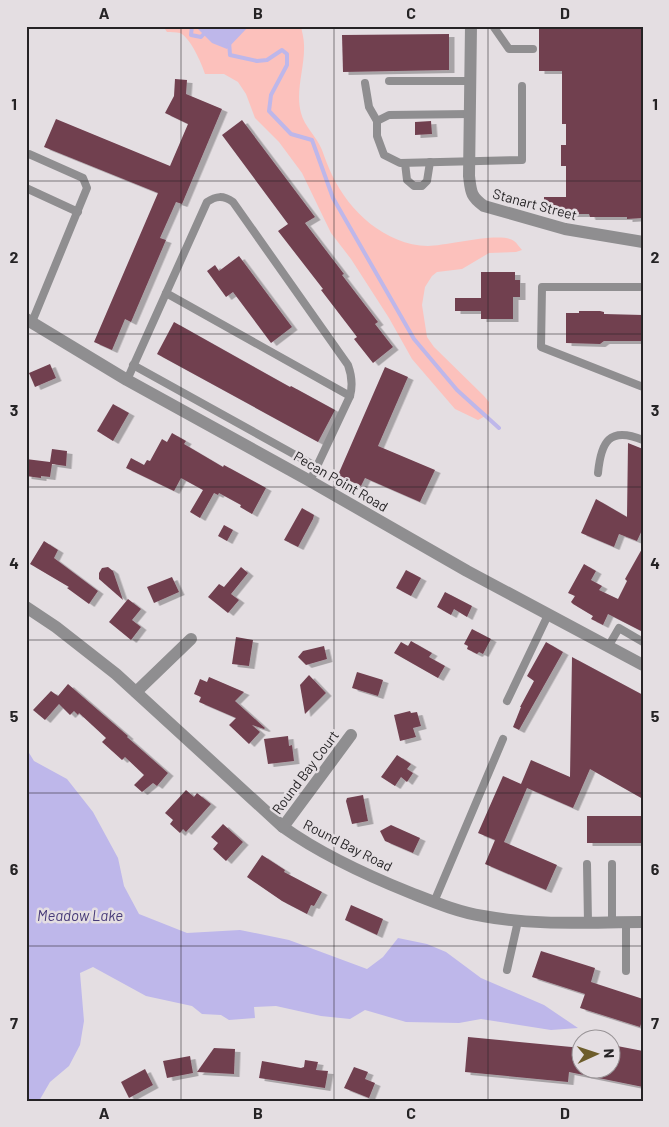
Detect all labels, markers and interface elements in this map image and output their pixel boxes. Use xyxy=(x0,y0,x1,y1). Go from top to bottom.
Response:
text: A xyxy=(99,3,110,22)
text: B xyxy=(253,3,263,22)
text: C xyxy=(406,3,416,22)
text: D xyxy=(560,3,570,22)
text: 1 xyxy=(11,94,17,113)
text: 1 xyxy=(652,94,658,113)
street label: Stanart Street xyxy=(491,185,579,223)
text: 2 xyxy=(10,247,19,266)
text: 2 xyxy=(651,247,660,266)
text: 3 xyxy=(10,400,18,419)
text: 3 xyxy=(651,400,659,419)
street label: Pecan Point Road xyxy=(291,447,391,515)
text: 4 xyxy=(9,553,19,572)
text: 4 xyxy=(650,553,660,572)
text: 5 xyxy=(10,706,19,725)
text: 5 xyxy=(651,706,660,725)
street label: Round Bay Court xyxy=(268,727,342,817)
street label: Round Bay Road xyxy=(301,815,395,875)
text: 6 xyxy=(10,859,19,878)
text: 6 xyxy=(651,859,660,878)
water label: Meadow Lake xyxy=(37,906,123,924)
text: 7 xyxy=(10,1013,18,1032)
text: 7 xyxy=(651,1013,659,1032)
north arrow xyxy=(572,1030,622,1080)
text: N xyxy=(601,1048,618,1058)
text: A xyxy=(99,1103,110,1122)
text: B xyxy=(253,1103,263,1122)
text: C xyxy=(406,1103,416,1122)
text: D xyxy=(560,1103,570,1122)

